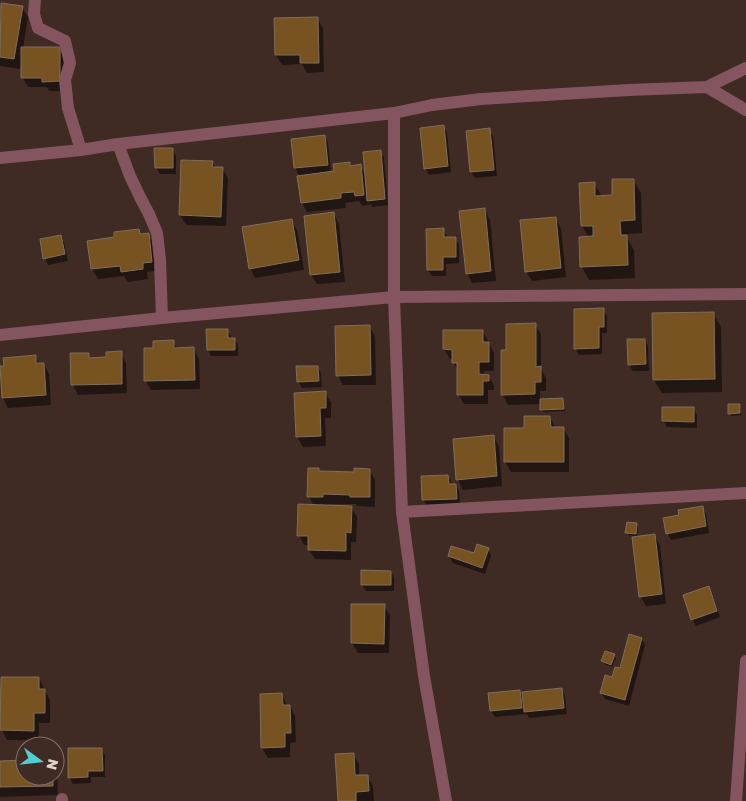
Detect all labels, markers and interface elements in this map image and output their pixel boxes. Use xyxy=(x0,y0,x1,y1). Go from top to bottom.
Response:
north arrow xyxy=(15,736,65,786)
text: N xyxy=(43,757,63,772)

